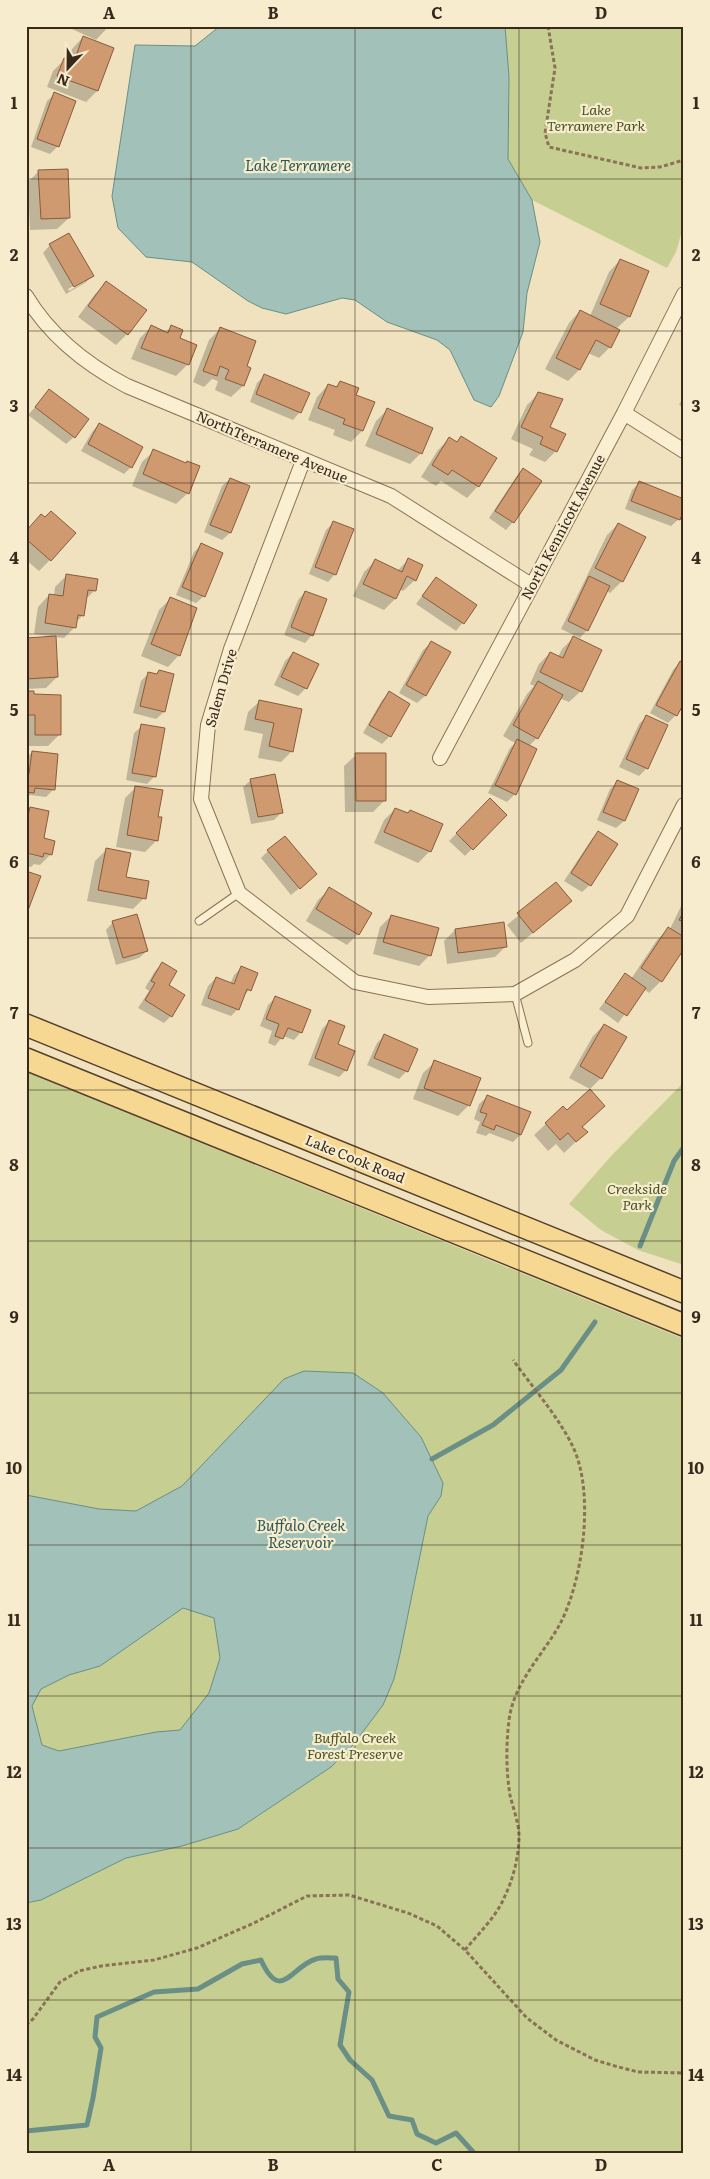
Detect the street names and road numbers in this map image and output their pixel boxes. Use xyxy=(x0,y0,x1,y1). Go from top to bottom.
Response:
street label: NorthTerramere Avenue xyxy=(193,405,351,487)
street label: North Kennicott Avenue xyxy=(515,450,609,603)
street label: Salem Drive xyxy=(199,646,241,729)
street label: Lake Cook Road xyxy=(302,1129,409,1187)

